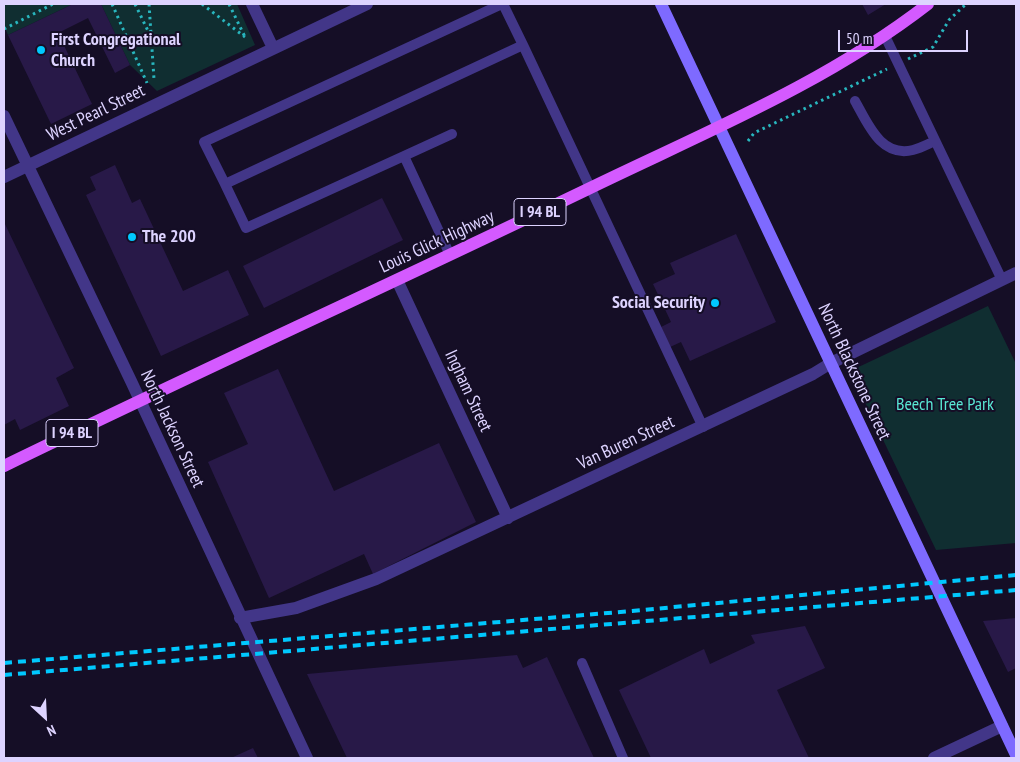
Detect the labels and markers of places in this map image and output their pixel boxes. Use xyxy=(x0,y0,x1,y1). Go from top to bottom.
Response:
place label: First Congregational Church xyxy=(51,29,180,72)
marker: First Congregational Church xyxy=(35,44,47,56)
place label: The 200 xyxy=(142,226,196,248)
marker: The 200 xyxy=(126,231,138,243)
place label: Social Security xyxy=(612,292,705,314)
marker: Social Security xyxy=(709,297,721,309)

